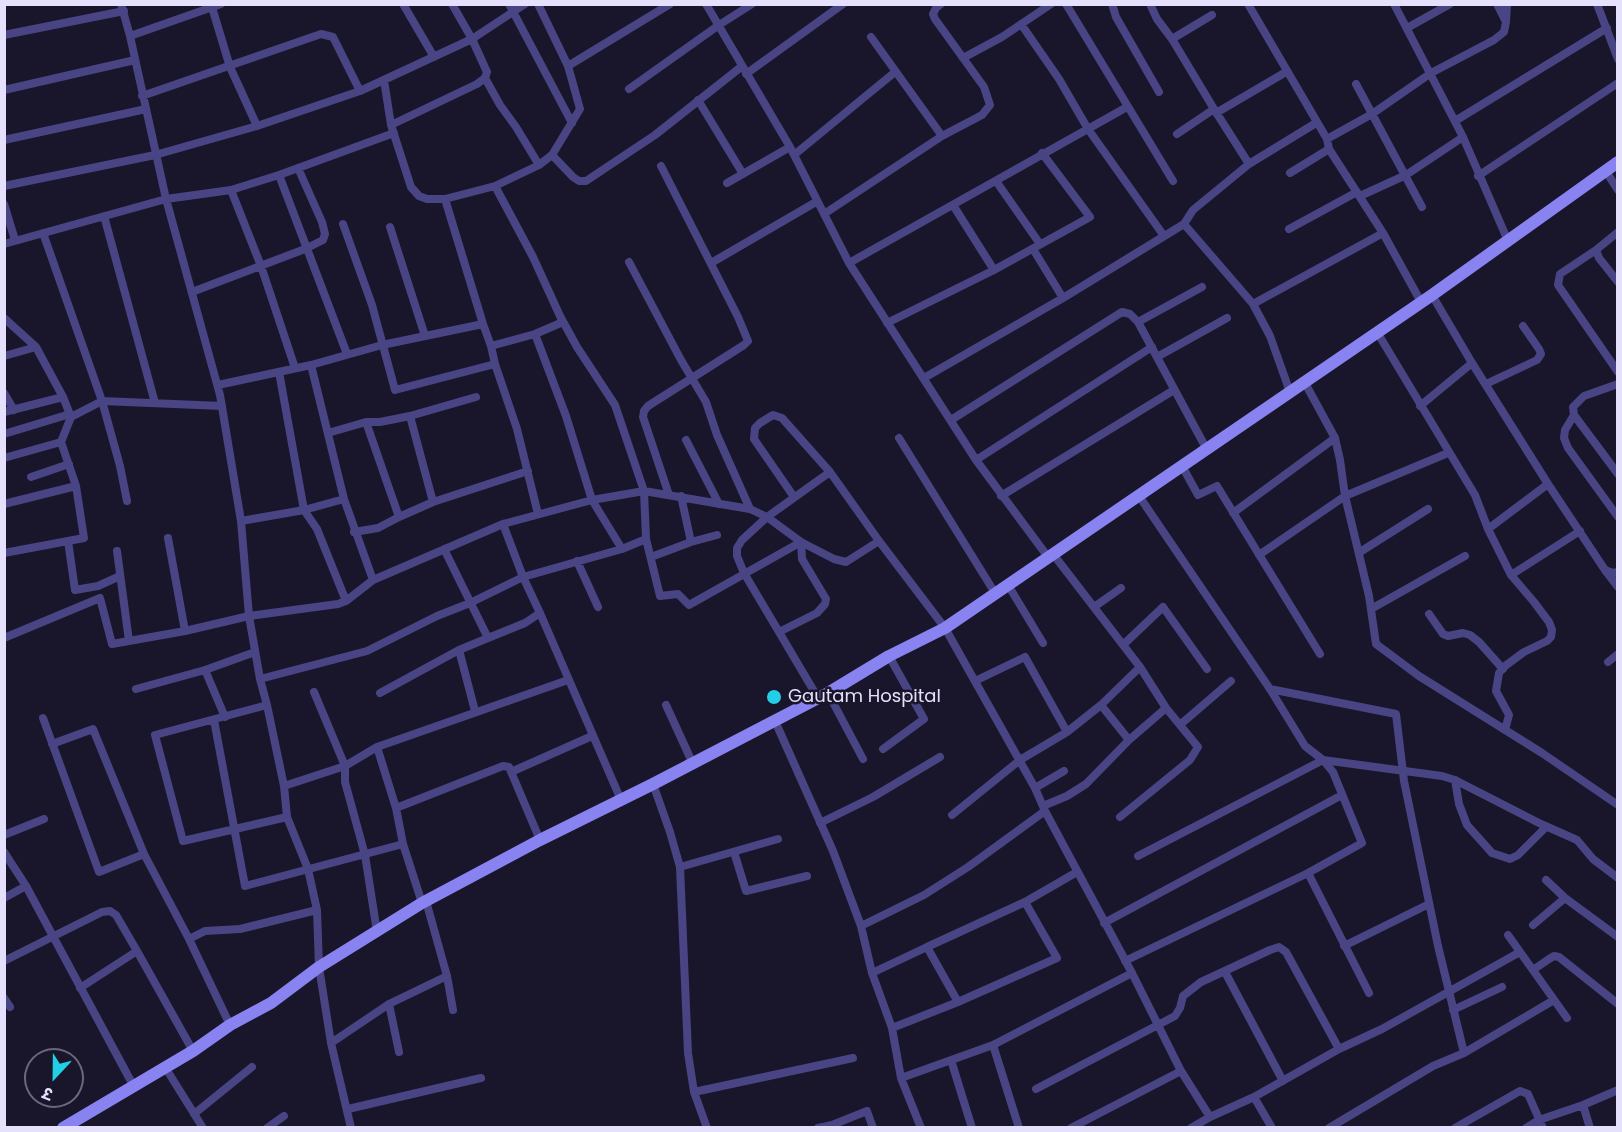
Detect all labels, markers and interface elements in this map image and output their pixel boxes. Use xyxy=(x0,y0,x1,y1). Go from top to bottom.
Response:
place label: Gautam Hospital xyxy=(788,686,941,708)
marker: Gautam Hospital xyxy=(765,688,783,706)
north arrow xyxy=(24,1048,84,1108)
text: उ xyxy=(39,1081,56,1106)

